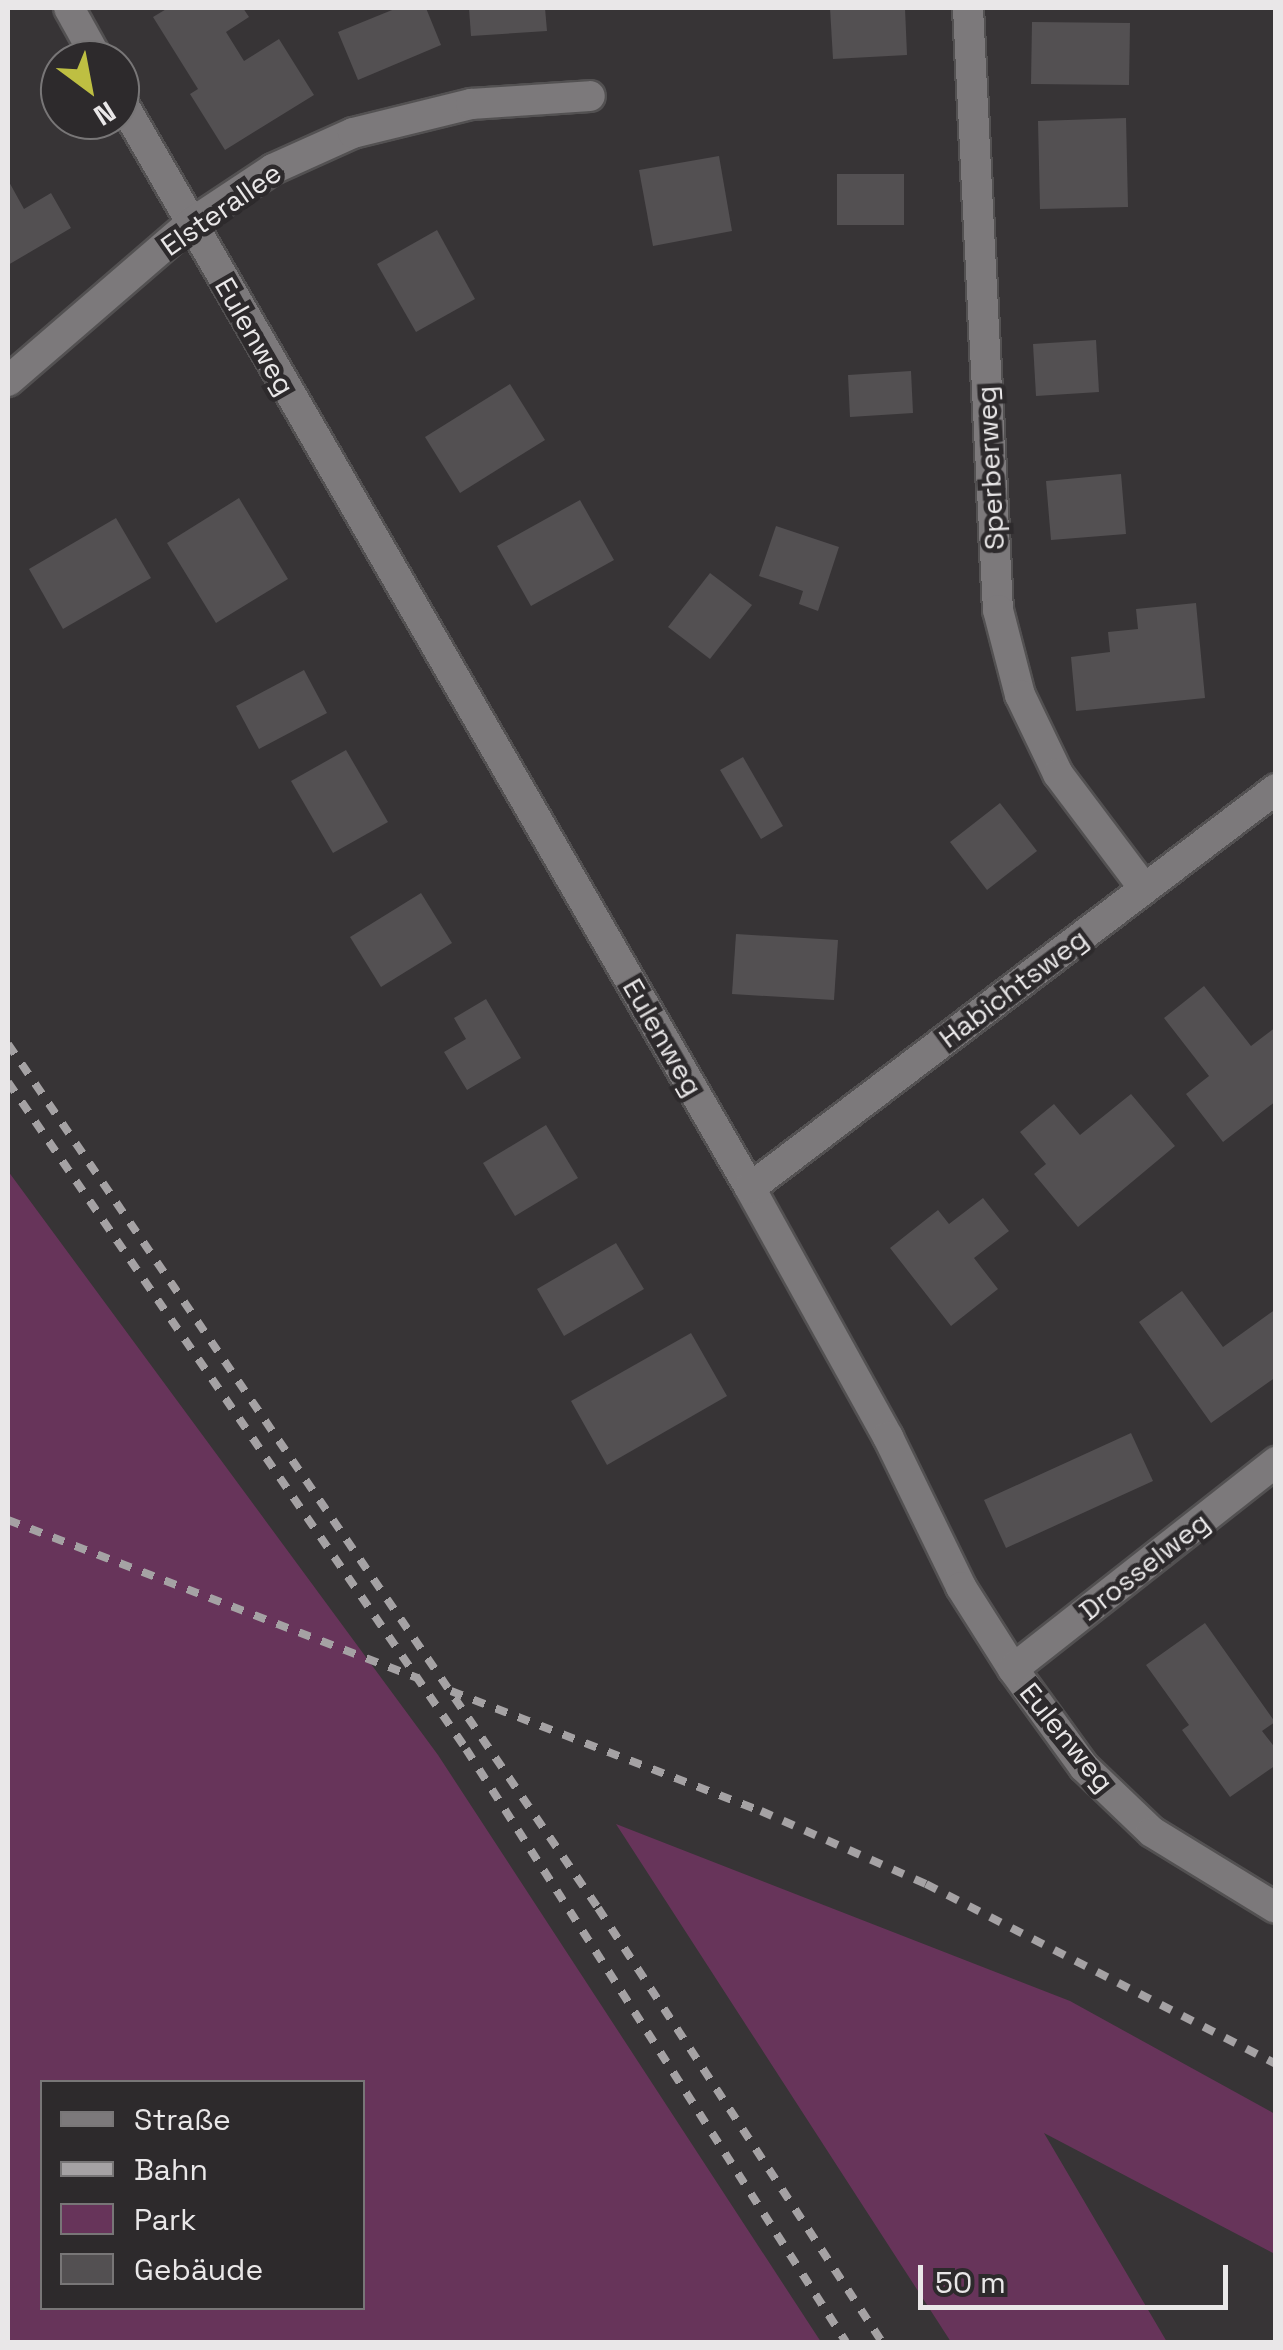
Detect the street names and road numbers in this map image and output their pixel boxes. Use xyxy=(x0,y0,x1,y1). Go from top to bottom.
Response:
street label: Elsterallee xyxy=(154,155,288,263)
street label: Eulenweg xyxy=(208,271,302,401)
street label: Sperberweg xyxy=(969,385,1011,551)
street label: Habichtsweg xyxy=(932,921,1094,1055)
street label: Eulenweg xyxy=(616,972,710,1102)
street label: Drosselweg xyxy=(1072,1505,1216,1627)
street label: Eulenweg xyxy=(1013,1676,1121,1798)

